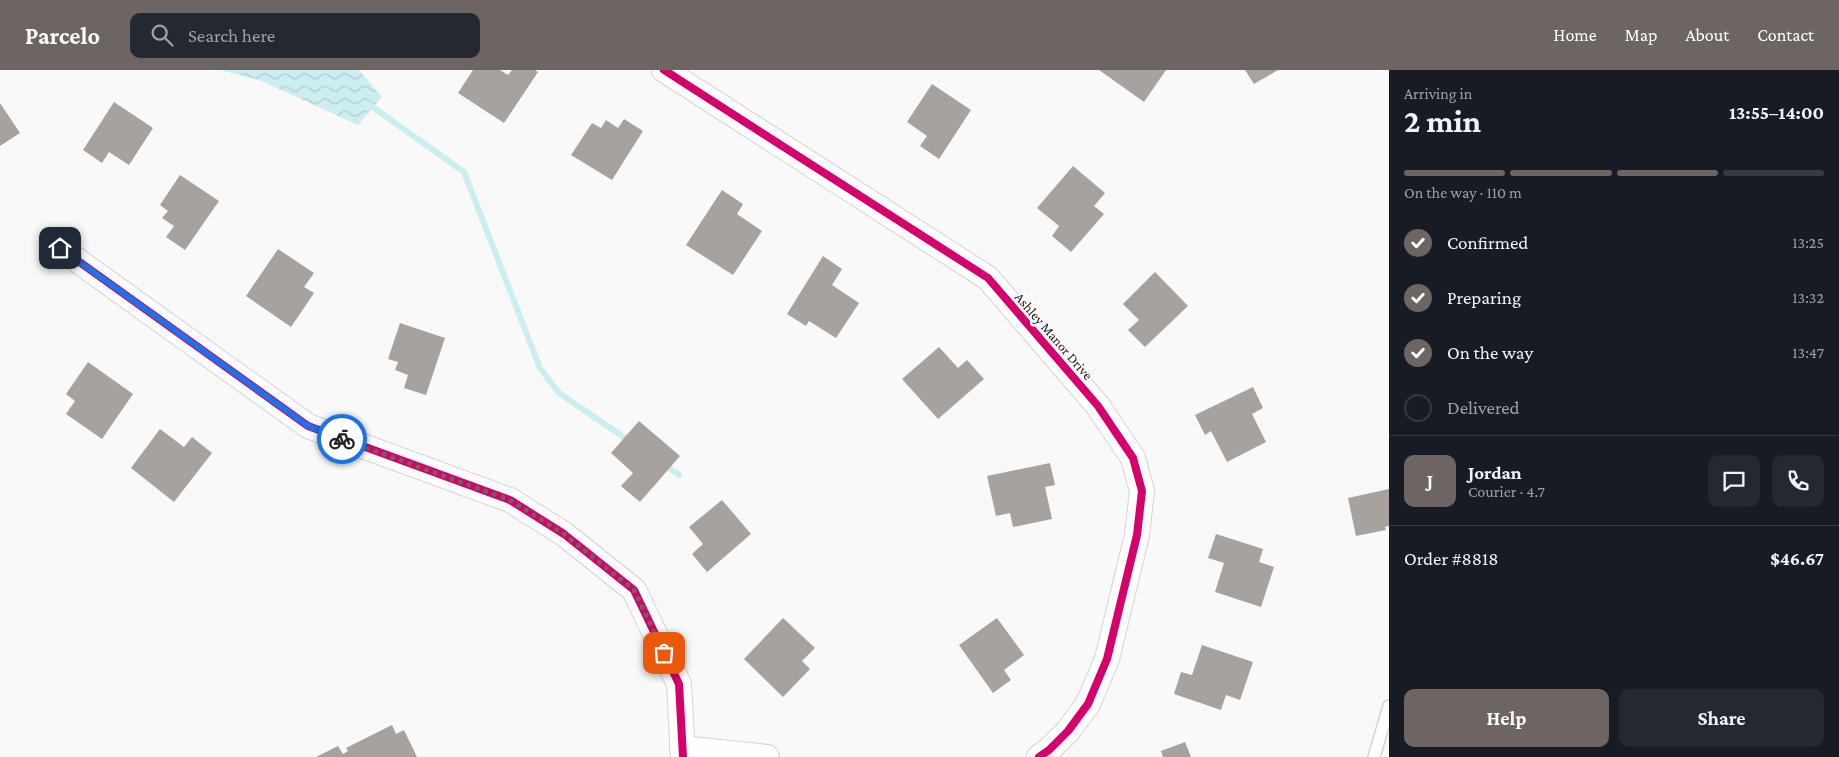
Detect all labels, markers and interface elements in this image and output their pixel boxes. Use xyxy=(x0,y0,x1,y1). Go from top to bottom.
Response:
search box xyxy=(130,13,480,58)
icon: search xyxy=(148,21,176,49)
text: Parcelo xyxy=(25,22,100,49)
text: Search here xyxy=(188,25,275,46)
text: Home xyxy=(1554,25,1597,45)
text: Map xyxy=(1625,25,1657,45)
text: About xyxy=(1685,25,1729,45)
text: Contact xyxy=(1757,25,1814,45)
text: Arriving in xyxy=(1404,85,1472,102)
text: 13:55–14:00 xyxy=(1729,102,1824,123)
text: 2 min xyxy=(1404,103,1481,139)
text: On the way · 110 m xyxy=(1404,184,1522,201)
pin xyxy=(39,227,81,269)
icon: check xyxy=(1404,229,1432,257)
text: Confirmed xyxy=(1447,232,1528,253)
icon: home xyxy=(46,234,74,262)
text: 13:25 xyxy=(1792,234,1824,251)
icon: check xyxy=(1404,284,1432,312)
text: Preparing xyxy=(1447,287,1521,308)
street label: Ashley Manor Drive xyxy=(1012,289,1096,383)
text: 13:32 xyxy=(1792,289,1824,306)
icon: check xyxy=(1404,339,1432,367)
text: On the way xyxy=(1447,342,1533,363)
text: 13:47 xyxy=(1792,344,1824,361)
text: Delivered xyxy=(1447,397,1520,418)
courier xyxy=(317,414,367,464)
icon: bike xyxy=(328,425,356,453)
button: chat xyxy=(1708,455,1760,507)
button: phone xyxy=(1772,455,1824,507)
text: Jordan xyxy=(1468,462,1522,483)
text: J xyxy=(1427,470,1433,491)
text: Courier · 4.7 xyxy=(1468,483,1545,500)
text: Order #8818 xyxy=(1404,548,1499,569)
text: $46.67 xyxy=(1770,548,1824,569)
pin xyxy=(643,632,685,674)
icon: bag xyxy=(650,639,678,667)
button: Help xyxy=(1404,689,1609,747)
button: Share xyxy=(1619,689,1824,747)

